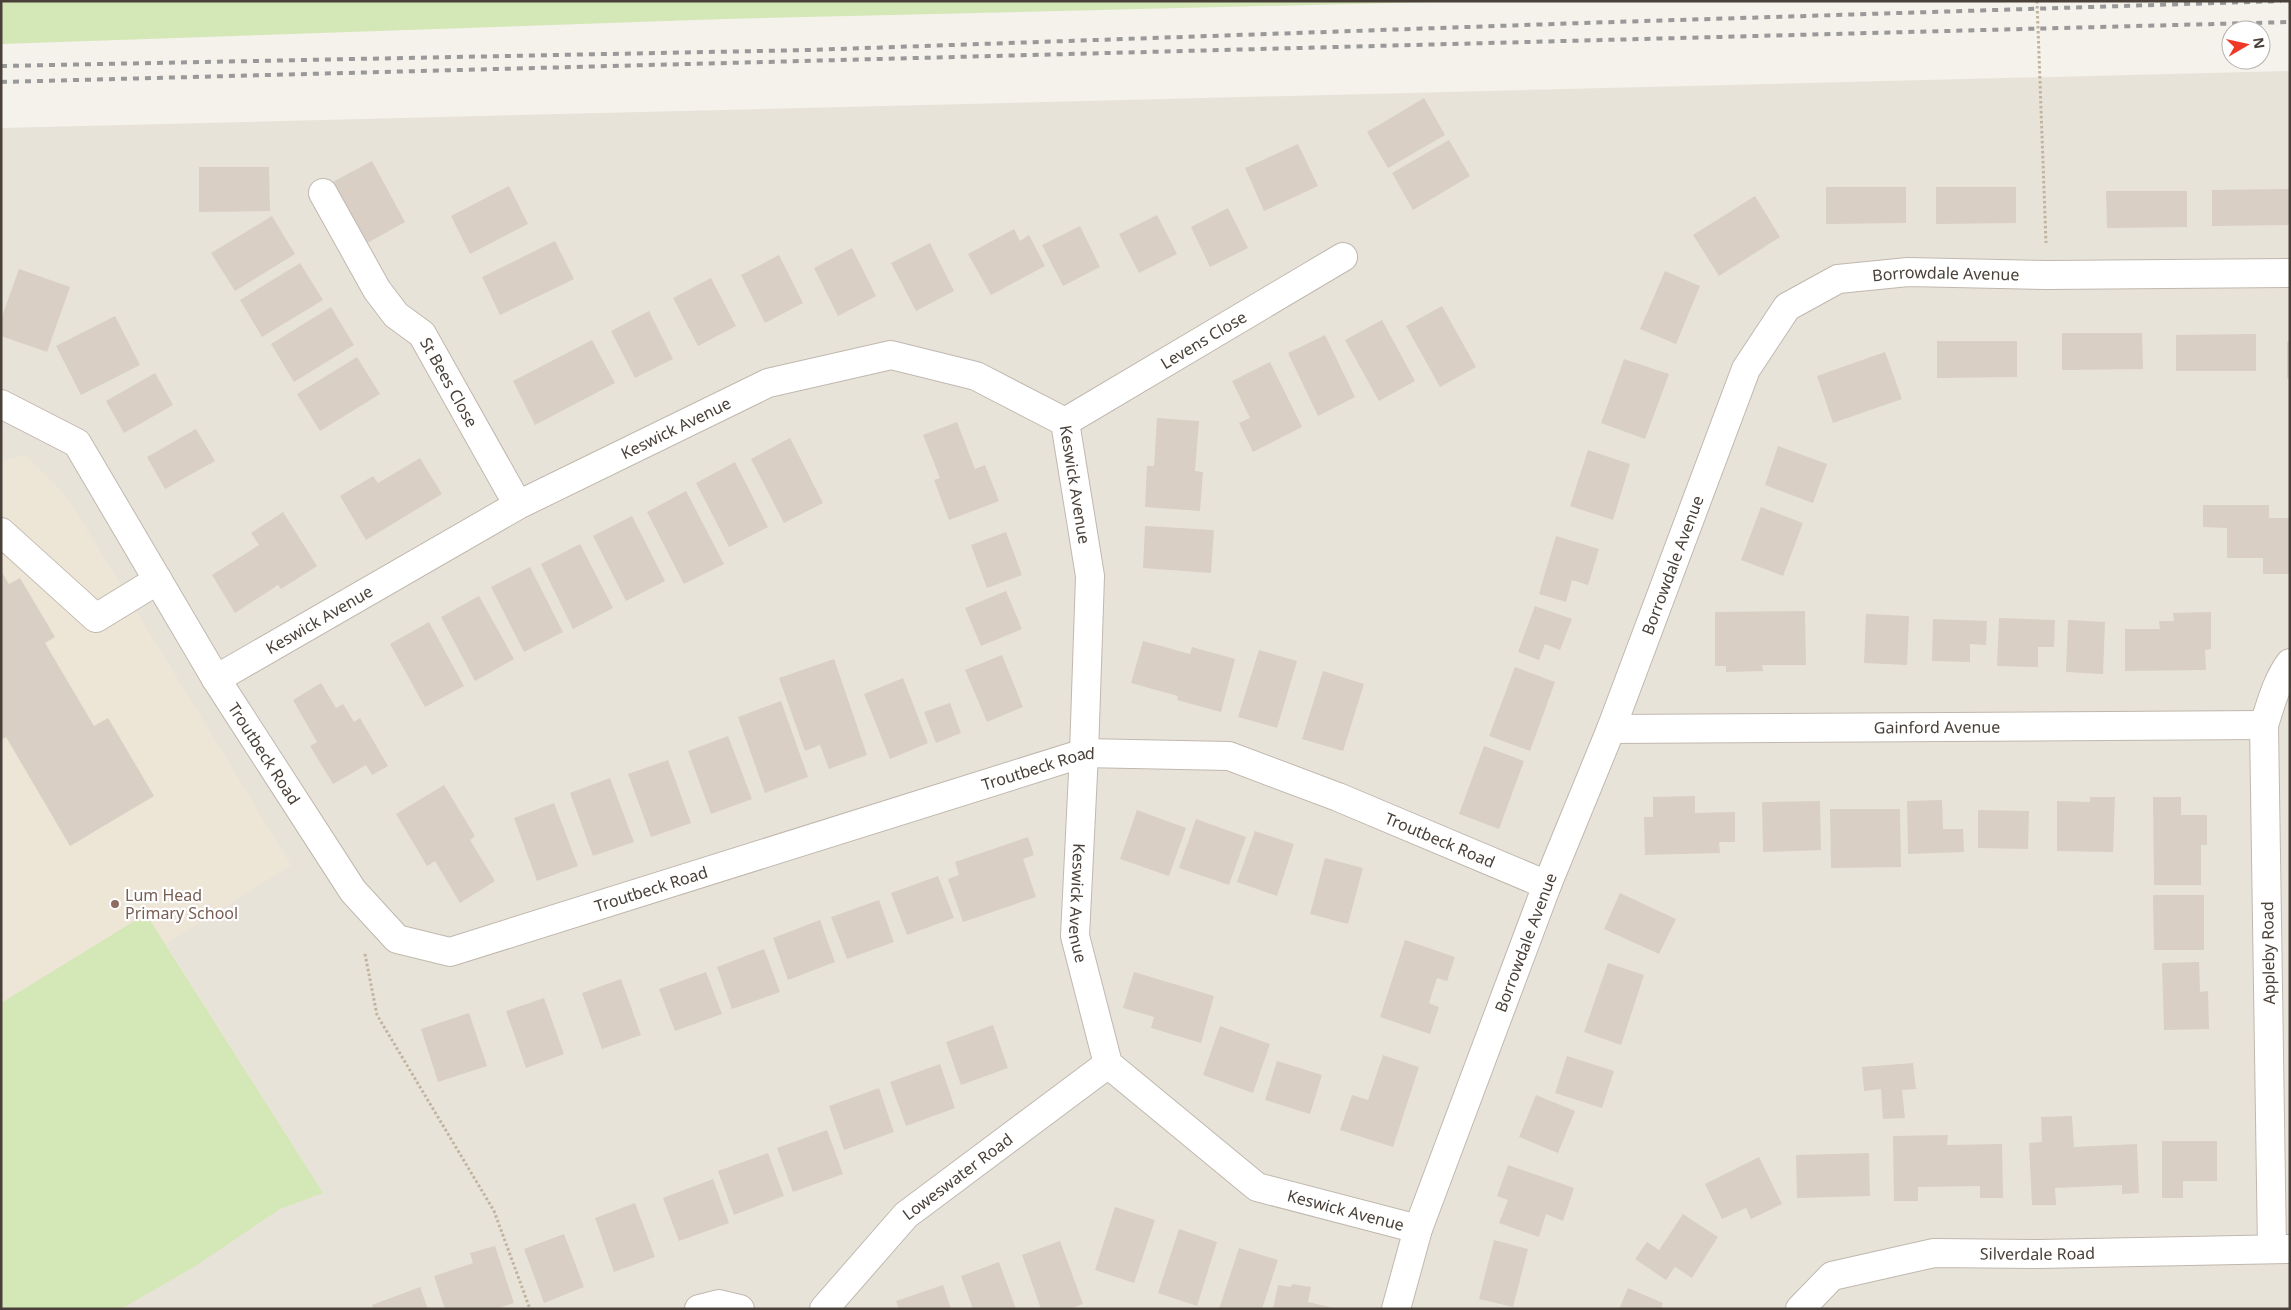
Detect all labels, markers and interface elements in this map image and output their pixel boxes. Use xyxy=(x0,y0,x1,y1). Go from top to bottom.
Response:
north arrow xyxy=(2221,20,2271,70)
text: N xyxy=(2249,36,2270,50)
street label: Borrowdale Avenue xyxy=(1871,261,2020,287)
street label: Levens Close xyxy=(1156,306,1251,374)
street label: St Bees Close xyxy=(415,333,483,431)
street label: Keswick Avenue xyxy=(617,392,734,464)
street label: Keswick Avenue xyxy=(1055,424,1096,546)
street label: Borrowdale Avenue xyxy=(1636,492,1709,638)
street label: Keswick Avenue xyxy=(262,580,377,659)
street label: Troutbeck Road xyxy=(223,698,305,809)
street label: Gainford Avenue xyxy=(1874,716,2000,738)
street label: Troutbeck Road xyxy=(979,742,1095,795)
street label: Troutbeck Road xyxy=(1382,807,1498,873)
street label: Keswick Avenue xyxy=(1064,843,1092,965)
street label: Troutbeck Road xyxy=(592,861,710,917)
street label: Borrowdale Avenue xyxy=(1489,869,1562,1015)
place label: Lum Head Primary School xyxy=(125,884,238,924)
marker: Lum Head Primary School xyxy=(109,898,121,910)
street label: Appleby Road xyxy=(2256,901,2280,1005)
street label: Loweswater Road xyxy=(898,1128,1017,1225)
street label: Keswick Avenue xyxy=(1285,1184,1407,1236)
street label: Silverdale Road xyxy=(1980,1242,2095,1265)

